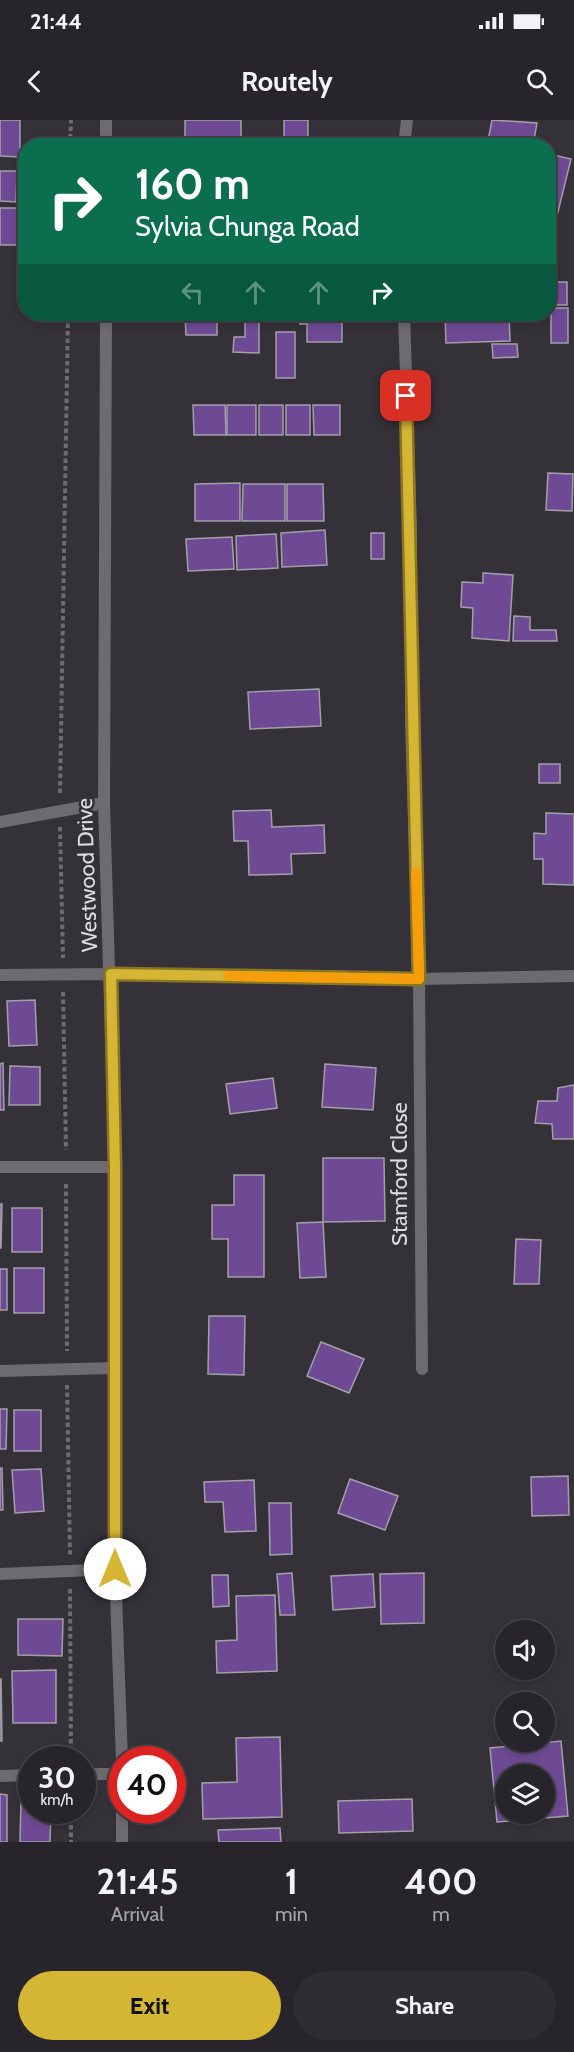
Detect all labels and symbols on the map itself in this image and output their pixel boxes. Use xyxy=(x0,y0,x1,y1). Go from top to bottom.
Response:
pin xyxy=(380,370,431,421)
street label: Westwood Drive xyxy=(71,797,103,953)
street label: Stamford Close xyxy=(386,1102,413,1246)
position arrow xyxy=(83,1537,147,1601)
speed limit sign: 40 xyxy=(108,1746,186,1824)

